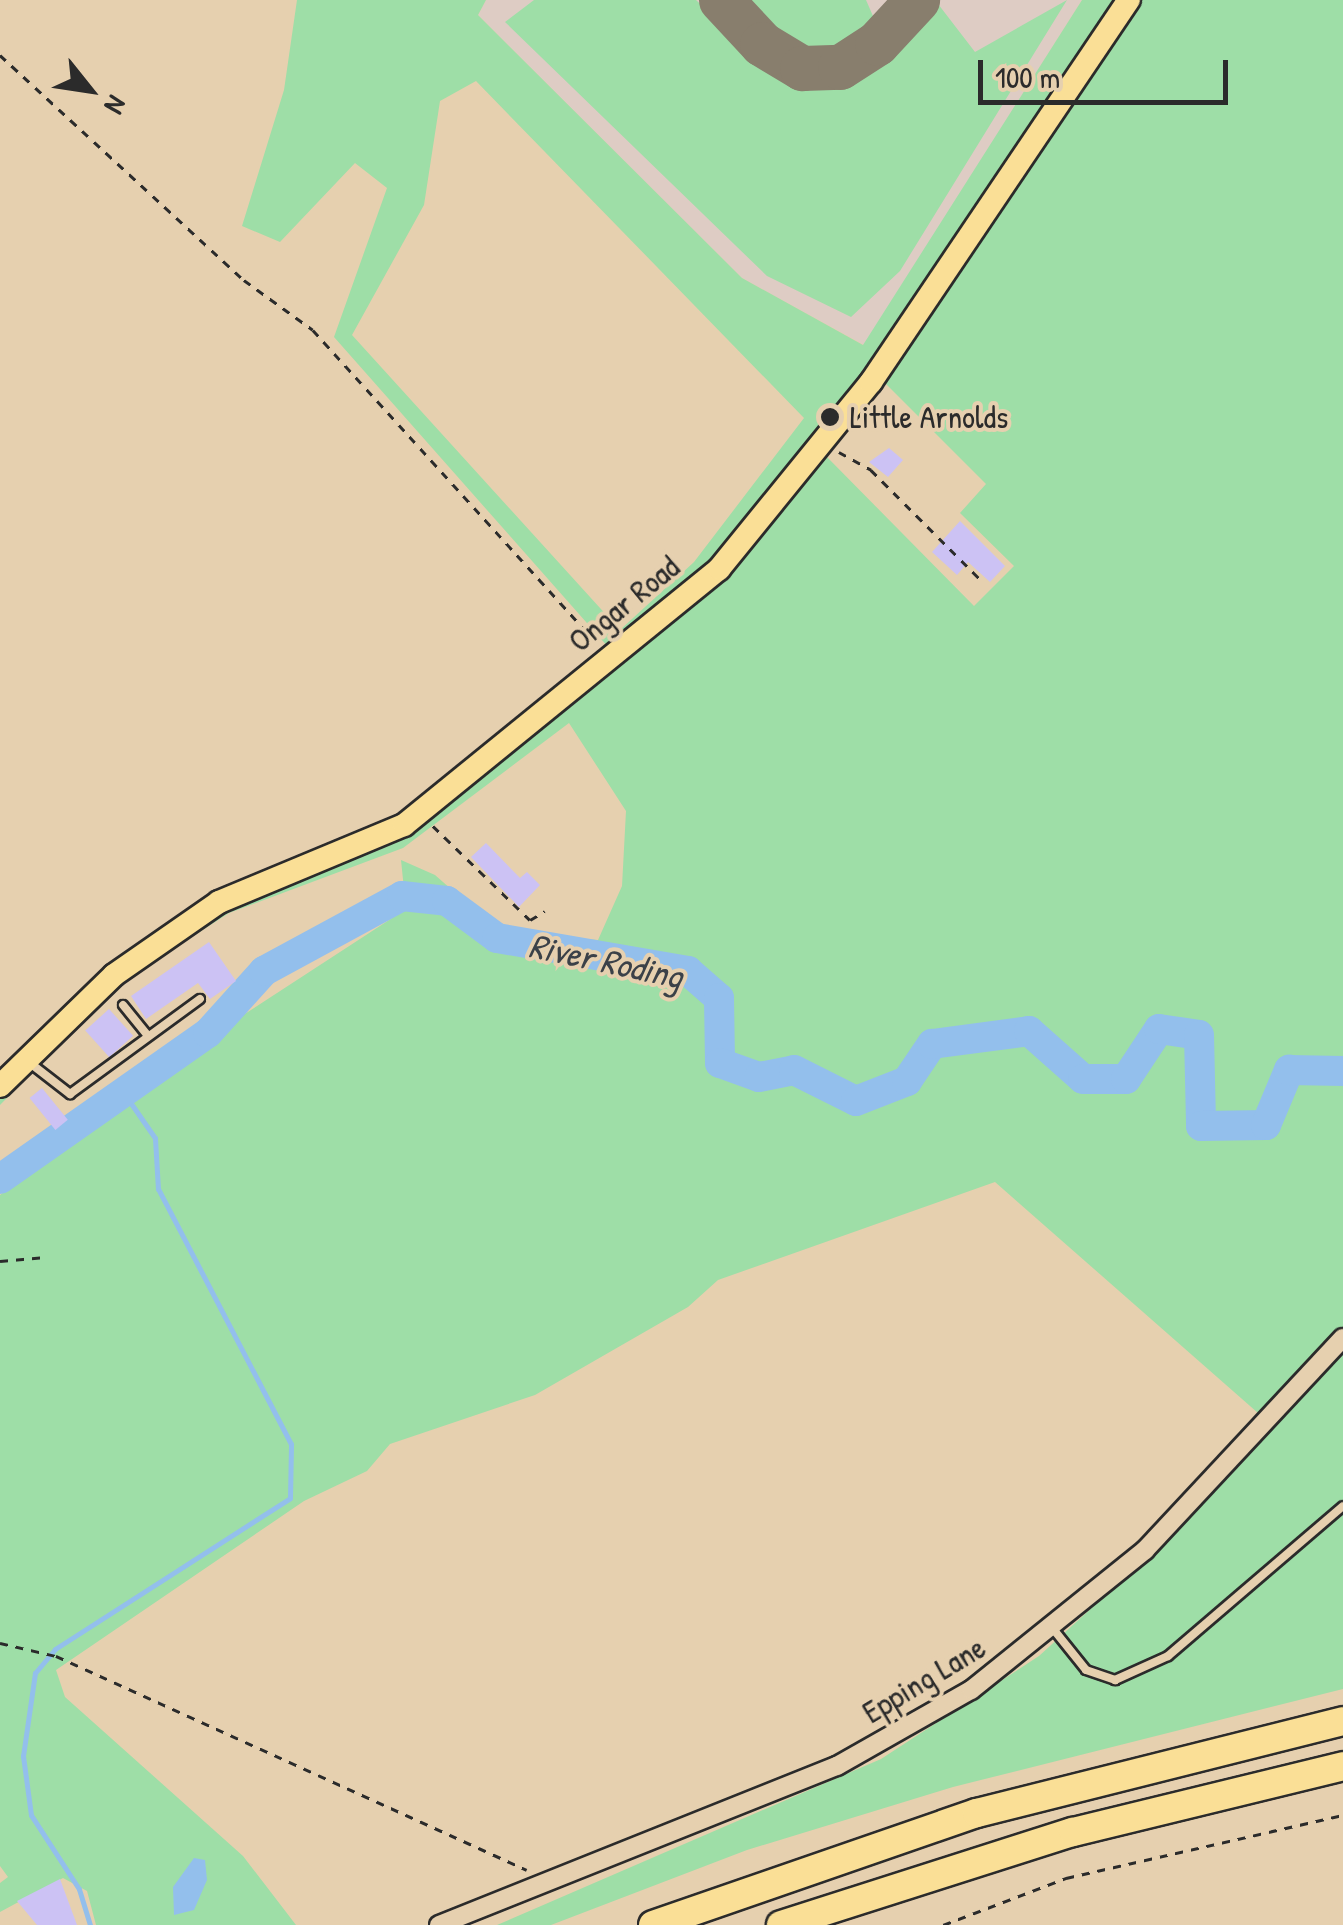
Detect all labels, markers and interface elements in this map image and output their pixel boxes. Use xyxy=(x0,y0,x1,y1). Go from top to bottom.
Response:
north arrow xyxy=(40,40,140,140)
scale bar xyxy=(983,40,1233,102)
text: 100 m xyxy=(995,57,1060,97)
text: N xyxy=(96,89,136,121)
place label: Little Arnolds xyxy=(850,398,1008,436)
marker: Little Arnolds xyxy=(819,406,841,428)
street label: Ongar Road xyxy=(561,548,687,660)
water label: River Roding xyxy=(525,924,687,998)
street label: Epping Lane xyxy=(856,1628,992,1732)

